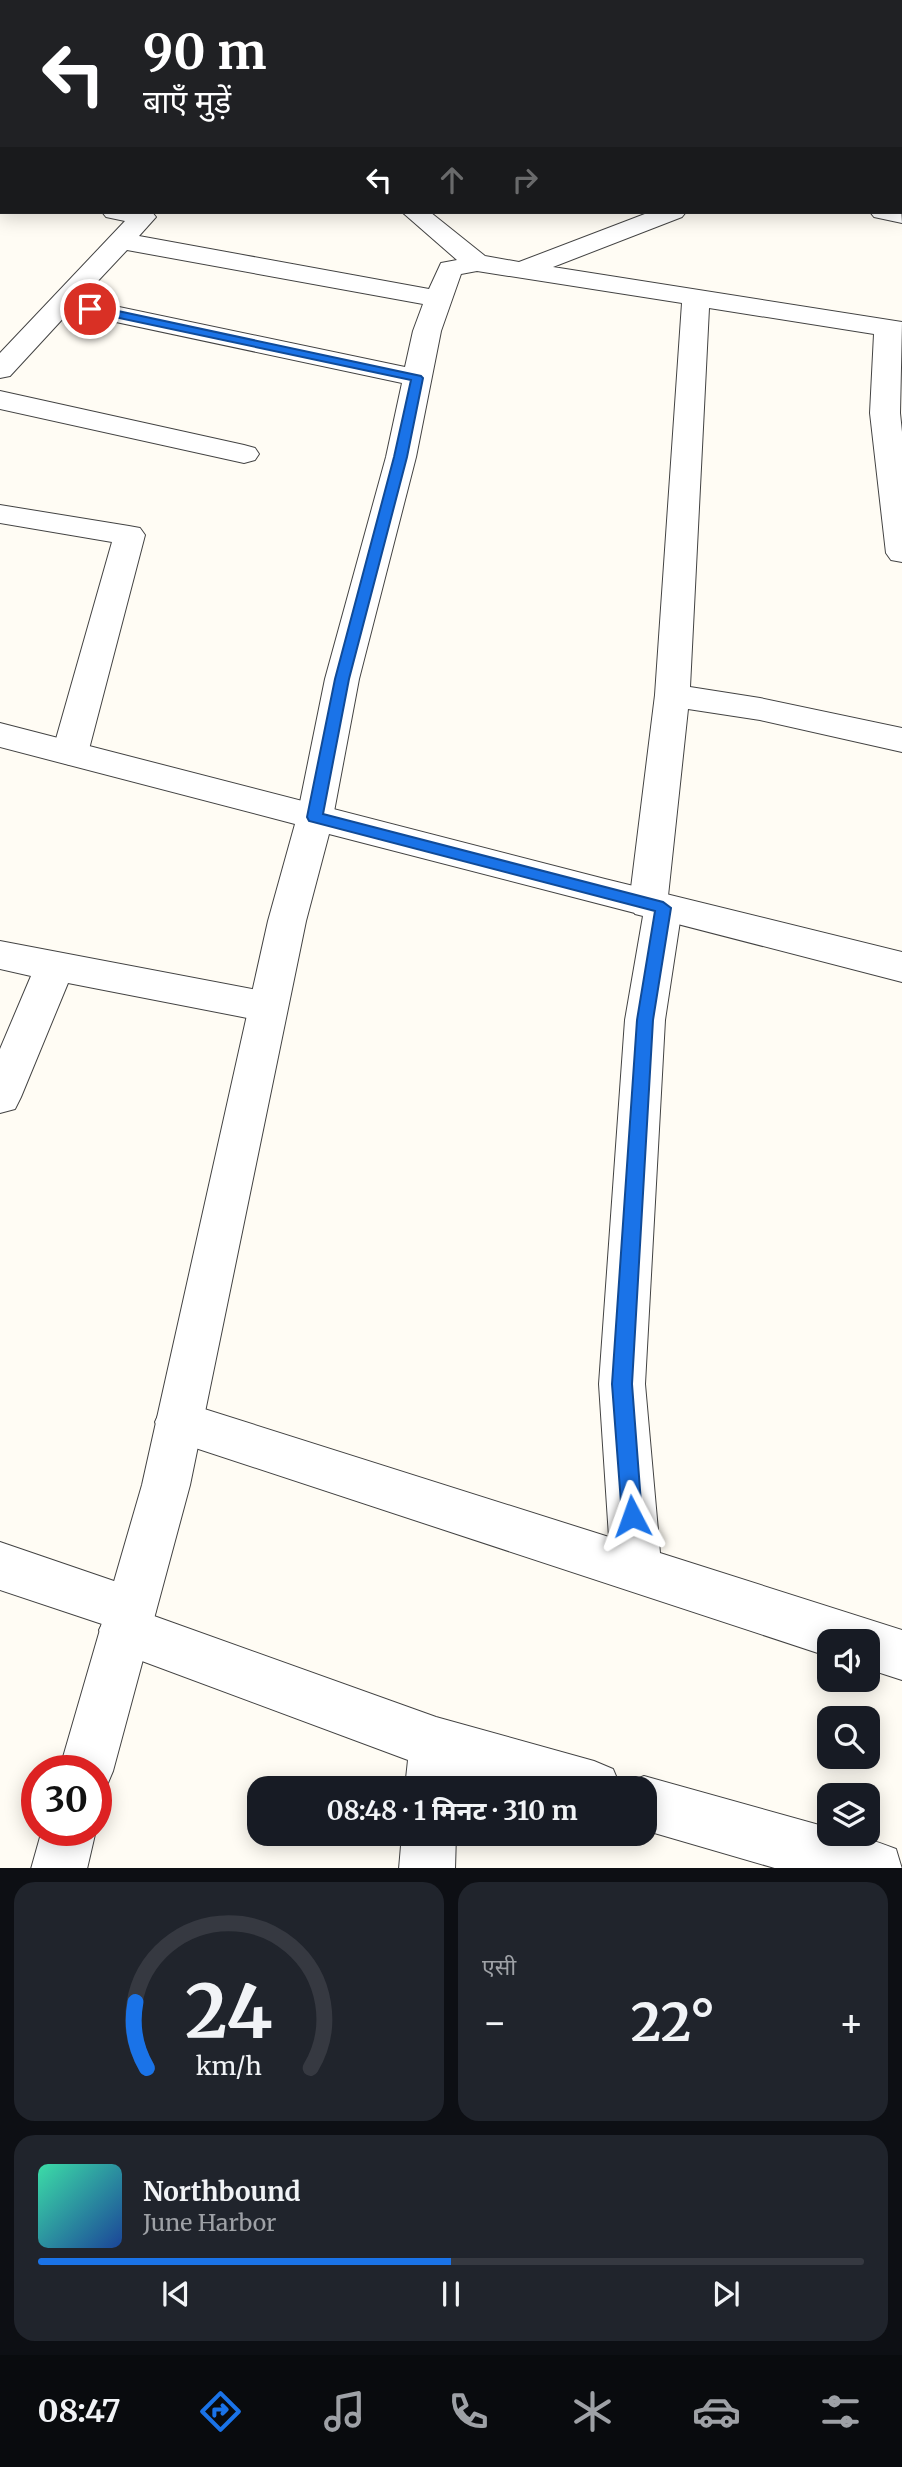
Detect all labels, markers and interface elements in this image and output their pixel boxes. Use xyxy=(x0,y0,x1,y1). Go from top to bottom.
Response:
text: 90 m xyxy=(143,21,267,82)
icon: left xyxy=(28,28,119,119)
text: बाएँ मुड़ें xyxy=(143,82,231,122)
icon: left xyxy=(360,161,398,199)
icon: ahead xyxy=(433,161,471,199)
icon: right xyxy=(506,161,544,199)
pin xyxy=(60,279,120,339)
icon: arrive xyxy=(71,290,109,328)
position arrow xyxy=(595,1479,669,1553)
map controls xyxy=(817,1629,880,1846)
button: sound xyxy=(817,1629,880,1692)
button: search xyxy=(817,1706,880,1769)
speed limit sign: 30 xyxy=(21,1755,112,1846)
button: layers xyxy=(817,1783,880,1846)
text: 08:48 · 1 मिनट · 310 m xyxy=(326,1794,578,1827)
text: एसी xyxy=(482,1952,516,1981)
text: 24 xyxy=(185,1966,273,2058)
text: 22° xyxy=(631,1990,715,2055)
text: − xyxy=(482,1999,507,2046)
text: + xyxy=(839,1999,864,2046)
text: km/h xyxy=(196,2049,262,2081)
text: Northbound xyxy=(143,2175,301,2208)
text: June Harbor xyxy=(143,2208,276,2237)
icon: previous xyxy=(157,2275,195,2313)
icon: pause xyxy=(432,2275,470,2313)
icon: next xyxy=(707,2275,745,2313)
icon: directions xyxy=(196,2387,245,2436)
icon: music xyxy=(320,2387,369,2436)
icon: phone xyxy=(444,2387,493,2436)
icon: climate xyxy=(568,2387,617,2436)
icon: car xyxy=(692,2387,741,2436)
icon: filters xyxy=(816,2387,865,2436)
text: 08:47 xyxy=(37,2391,121,2431)

